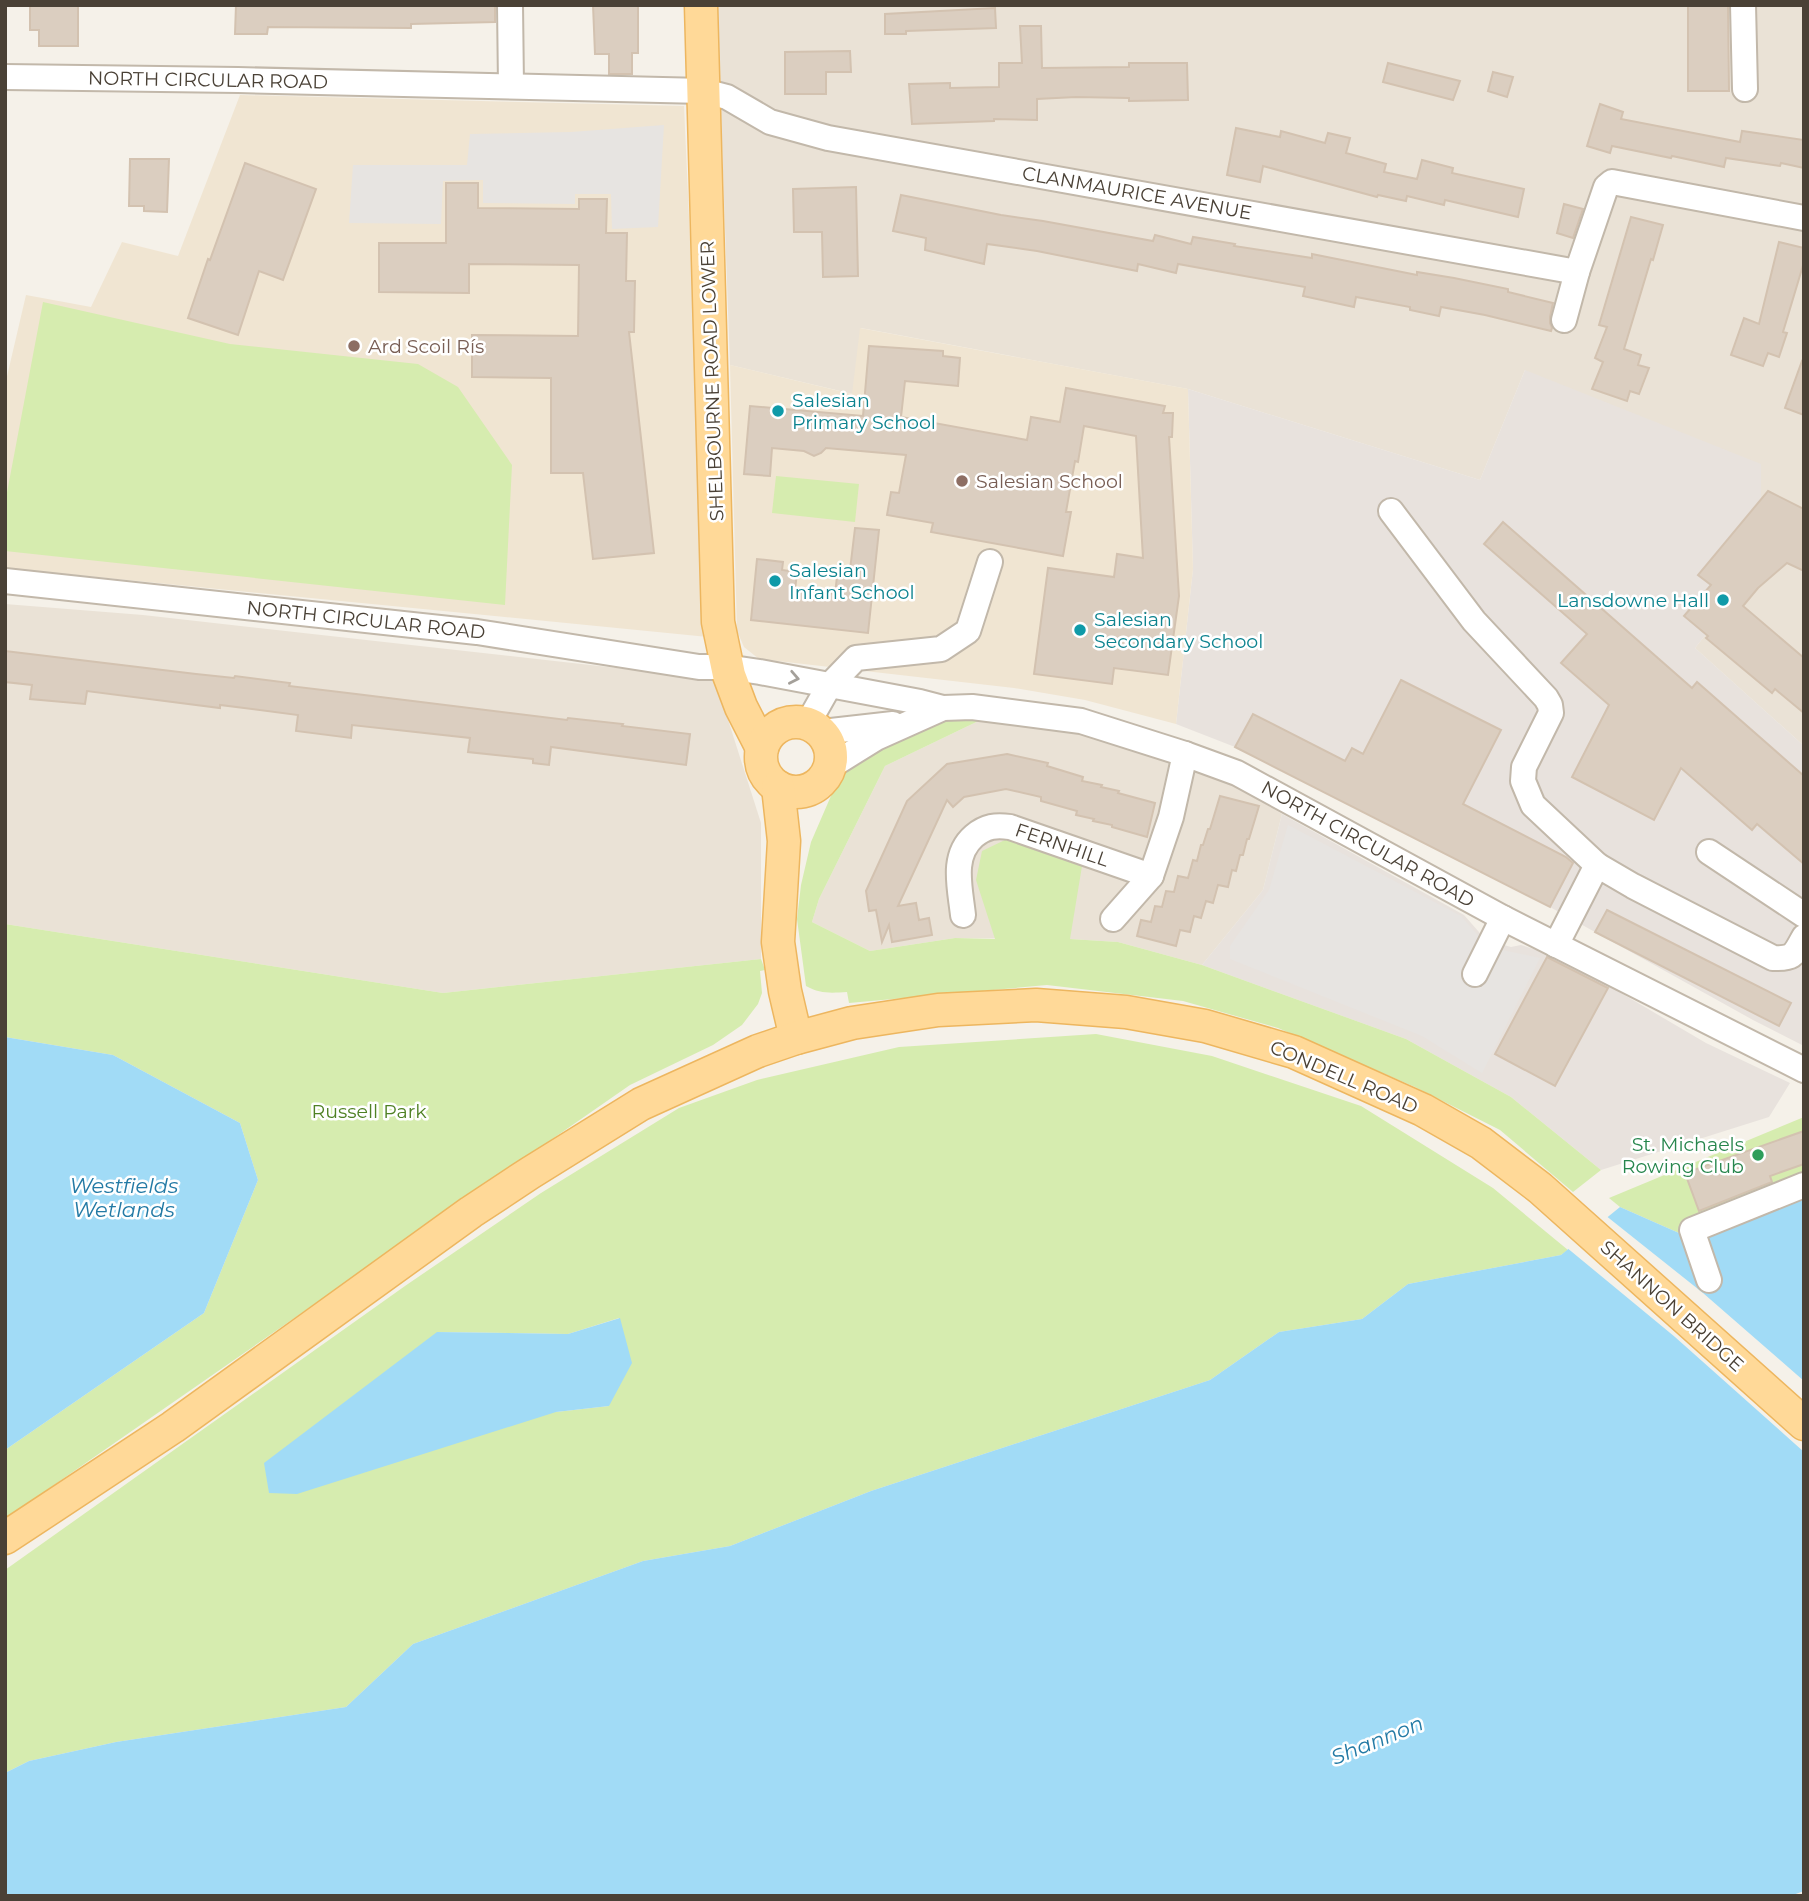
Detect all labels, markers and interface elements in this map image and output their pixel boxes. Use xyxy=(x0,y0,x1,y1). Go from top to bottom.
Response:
street label: NORTH CIRCULAR ROAD xyxy=(88,66,328,94)
street label: CLANMAURICE AVENUE xyxy=(1020,161,1254,225)
street label: SHELBOURNE ROAD LOWER xyxy=(696,240,728,522)
place label: Ard Scoil Rís xyxy=(368,335,484,358)
marker: Ard Scoil Rís xyxy=(346,338,362,354)
place label: Salesian Primary School xyxy=(792,389,936,434)
marker: Salesian Primary School xyxy=(770,403,786,419)
place label: Salesian School xyxy=(976,470,1123,493)
marker: Salesian School xyxy=(954,473,970,489)
place label: Salesian Infant School xyxy=(789,559,915,604)
marker: Salesian Infant School xyxy=(767,573,783,589)
place label: Lansdowne Hall xyxy=(1557,589,1709,612)
marker: Lansdowne Hall xyxy=(1715,592,1731,608)
street label: NORTH CIRCULAR ROAD xyxy=(245,596,487,644)
place label: Salesian Secondary School xyxy=(1094,608,1263,653)
marker: Salesian Secondary School xyxy=(1072,622,1088,638)
one-way arrow xyxy=(788,670,800,685)
street label: NORTH CIRCULAR ROAD xyxy=(1257,776,1479,912)
street label: FERNHILL xyxy=(1012,818,1113,872)
street label: CONDELL ROAD xyxy=(1266,1035,1422,1119)
park label: Russell Park xyxy=(311,1100,427,1123)
place label: St. Michaels Rowing Club xyxy=(1622,1133,1744,1178)
marker: St. Michaels Rowing Club xyxy=(1750,1147,1766,1163)
water label: Westfields Wetlands xyxy=(70,1173,178,1222)
street label: SHANNON BRIDGE xyxy=(1596,1236,1748,1376)
water label: Shannon xyxy=(1327,1710,1427,1770)

